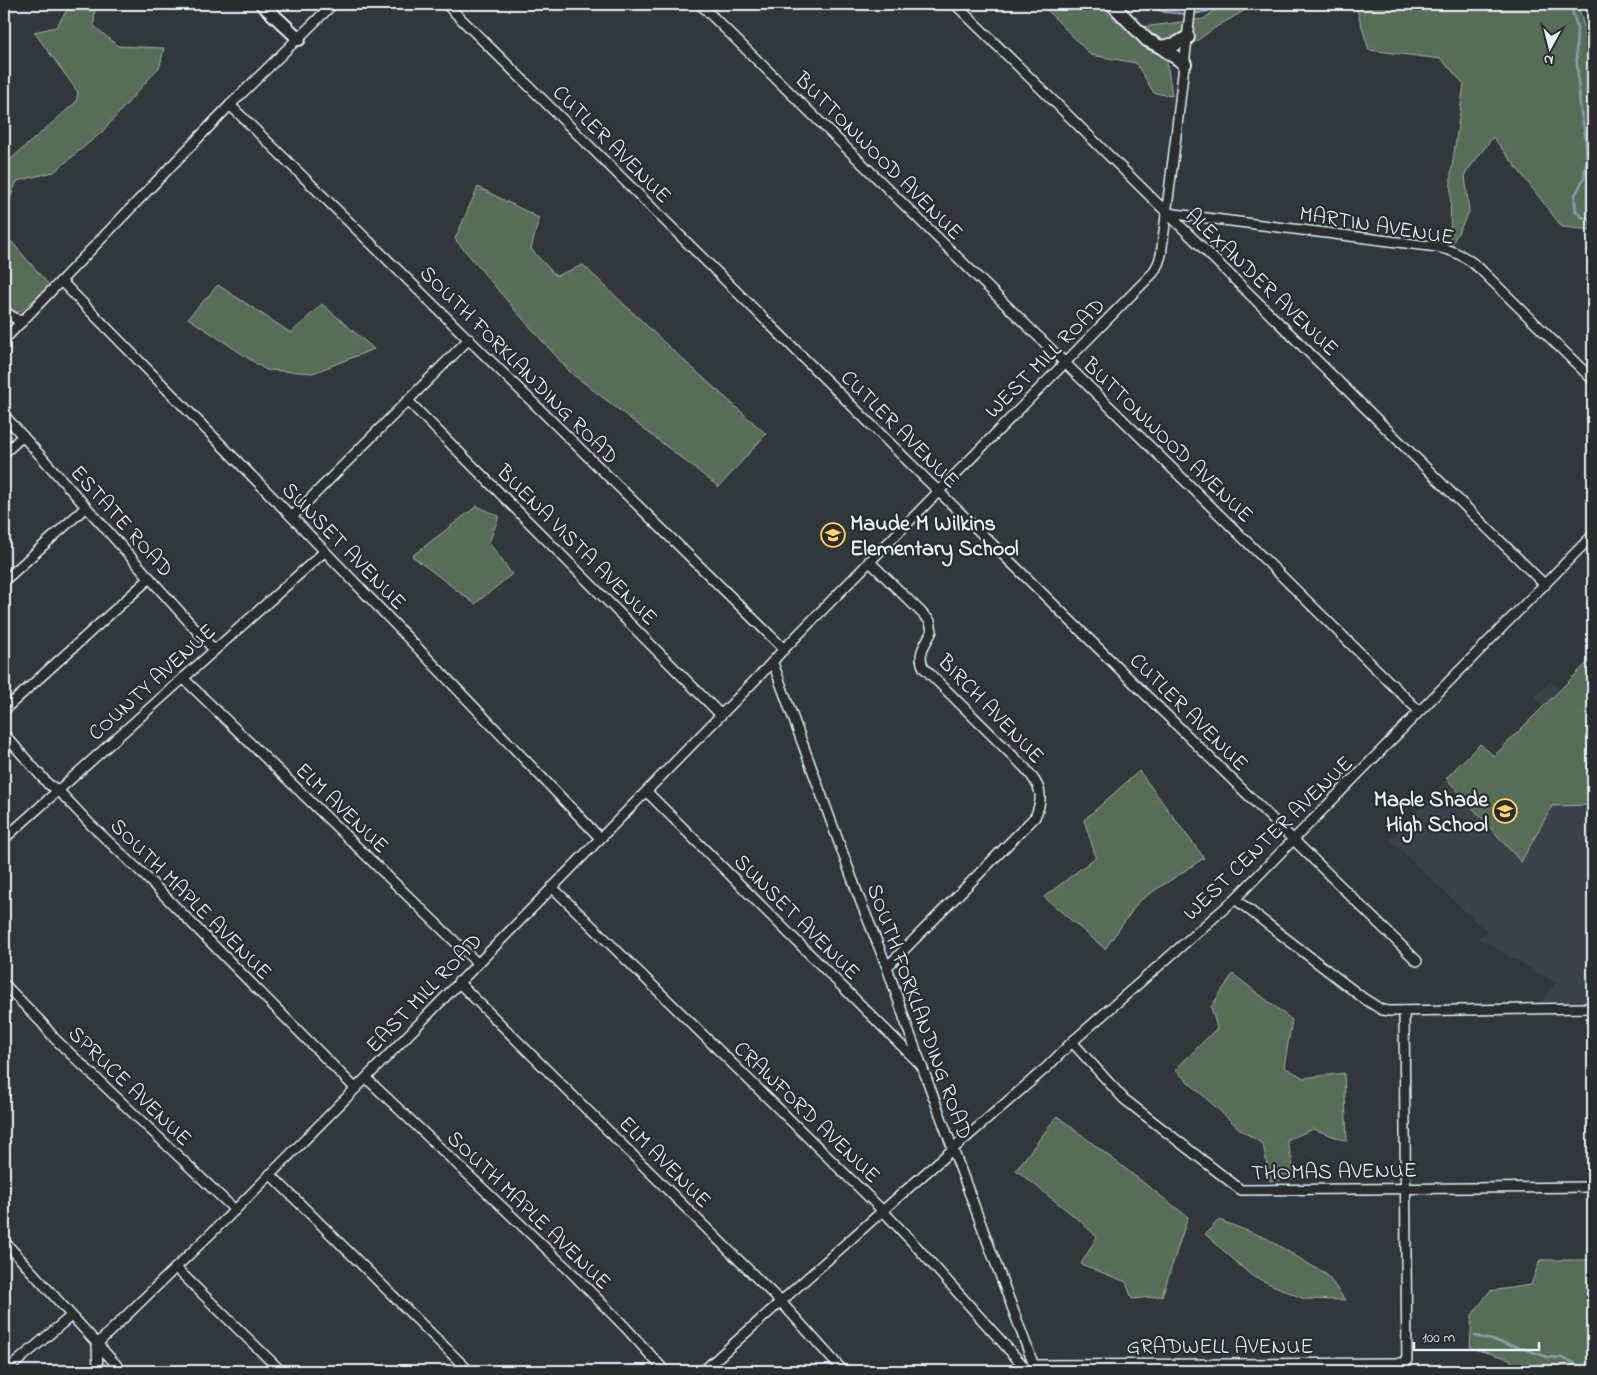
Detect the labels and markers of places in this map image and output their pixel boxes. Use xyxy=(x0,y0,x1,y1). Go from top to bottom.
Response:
place label: Maude M Wilkins Elementary School xyxy=(850,509,1019,567)
school or university icon: Maude M Wilkins Elementary School xyxy=(820,522,846,548)
place label: Maple Shade High School xyxy=(1374,785,1489,843)
school or university icon: Maple Shade High School xyxy=(1492,798,1518,824)

